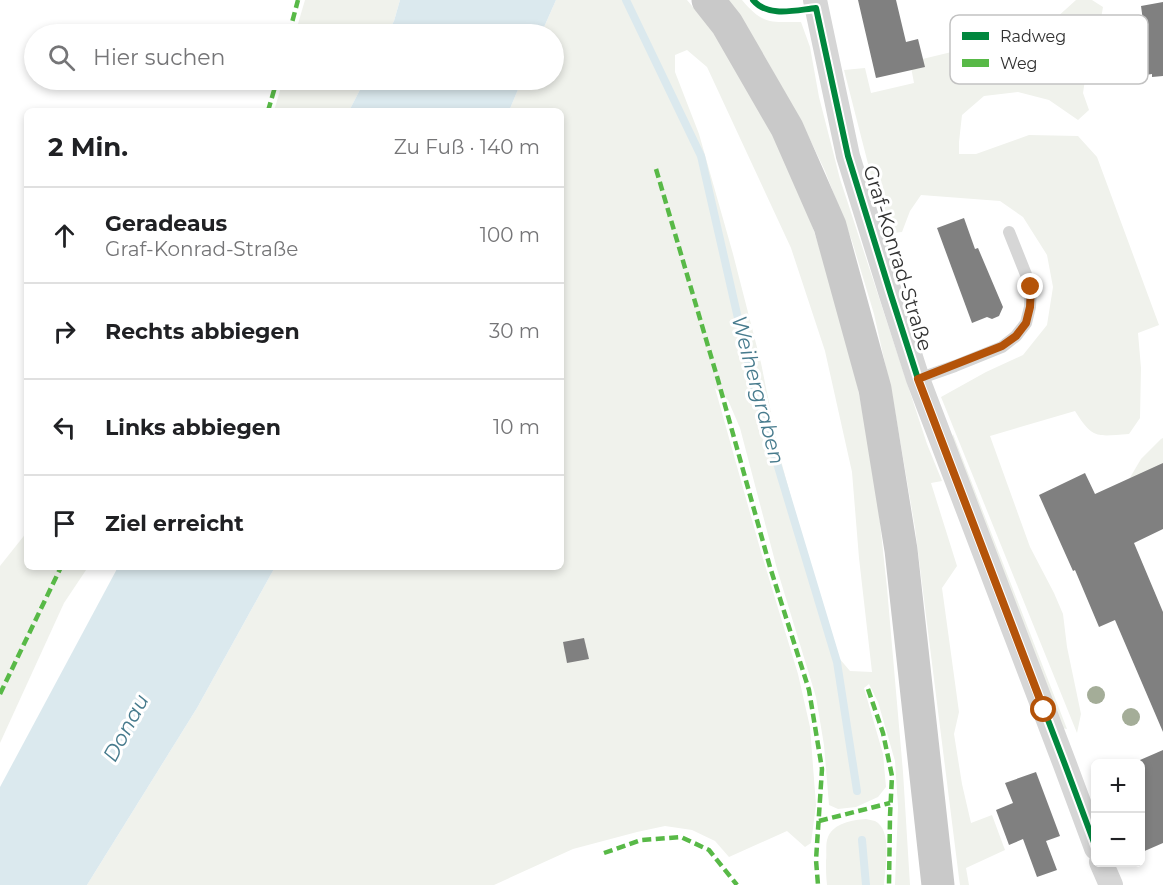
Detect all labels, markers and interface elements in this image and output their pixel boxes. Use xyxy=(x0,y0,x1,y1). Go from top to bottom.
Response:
legend xyxy=(950,15,1148,84)
search box xyxy=(24,24,564,90)
text: Radweg xyxy=(1000,27,1066,46)
icon: search xyxy=(45,41,78,74)
text: Hier suchen xyxy=(93,44,225,71)
text: Weg xyxy=(1000,54,1038,73)
text: 2 Min. xyxy=(48,131,128,163)
text: Zu Fuß · 140 m xyxy=(394,135,540,159)
street label: Graf-Konrad-Straße xyxy=(858,162,938,354)
text: Geradeaus xyxy=(105,210,227,237)
icon: ahead xyxy=(48,219,81,252)
text: 100 m xyxy=(480,223,540,247)
text: Graf-Konrad-Straße xyxy=(105,237,298,261)
route end xyxy=(1017,273,1043,299)
water label: Weihergraben xyxy=(727,313,790,467)
icon: right xyxy=(48,315,81,348)
text: Rechts abbiegen xyxy=(105,318,300,345)
text: 30 m xyxy=(489,319,540,343)
icon: left xyxy=(48,411,81,444)
text: Links abbiegen xyxy=(105,414,281,441)
text: 10 m xyxy=(493,415,540,439)
icon: arrive xyxy=(48,507,81,540)
text: Ziel erreicht xyxy=(105,510,244,537)
water label: Donau xyxy=(97,690,154,766)
route start xyxy=(1030,696,1056,722)
map controls xyxy=(1091,759,1145,867)
button: + xyxy=(1091,759,1145,813)
button: − xyxy=(1091,813,1145,867)

